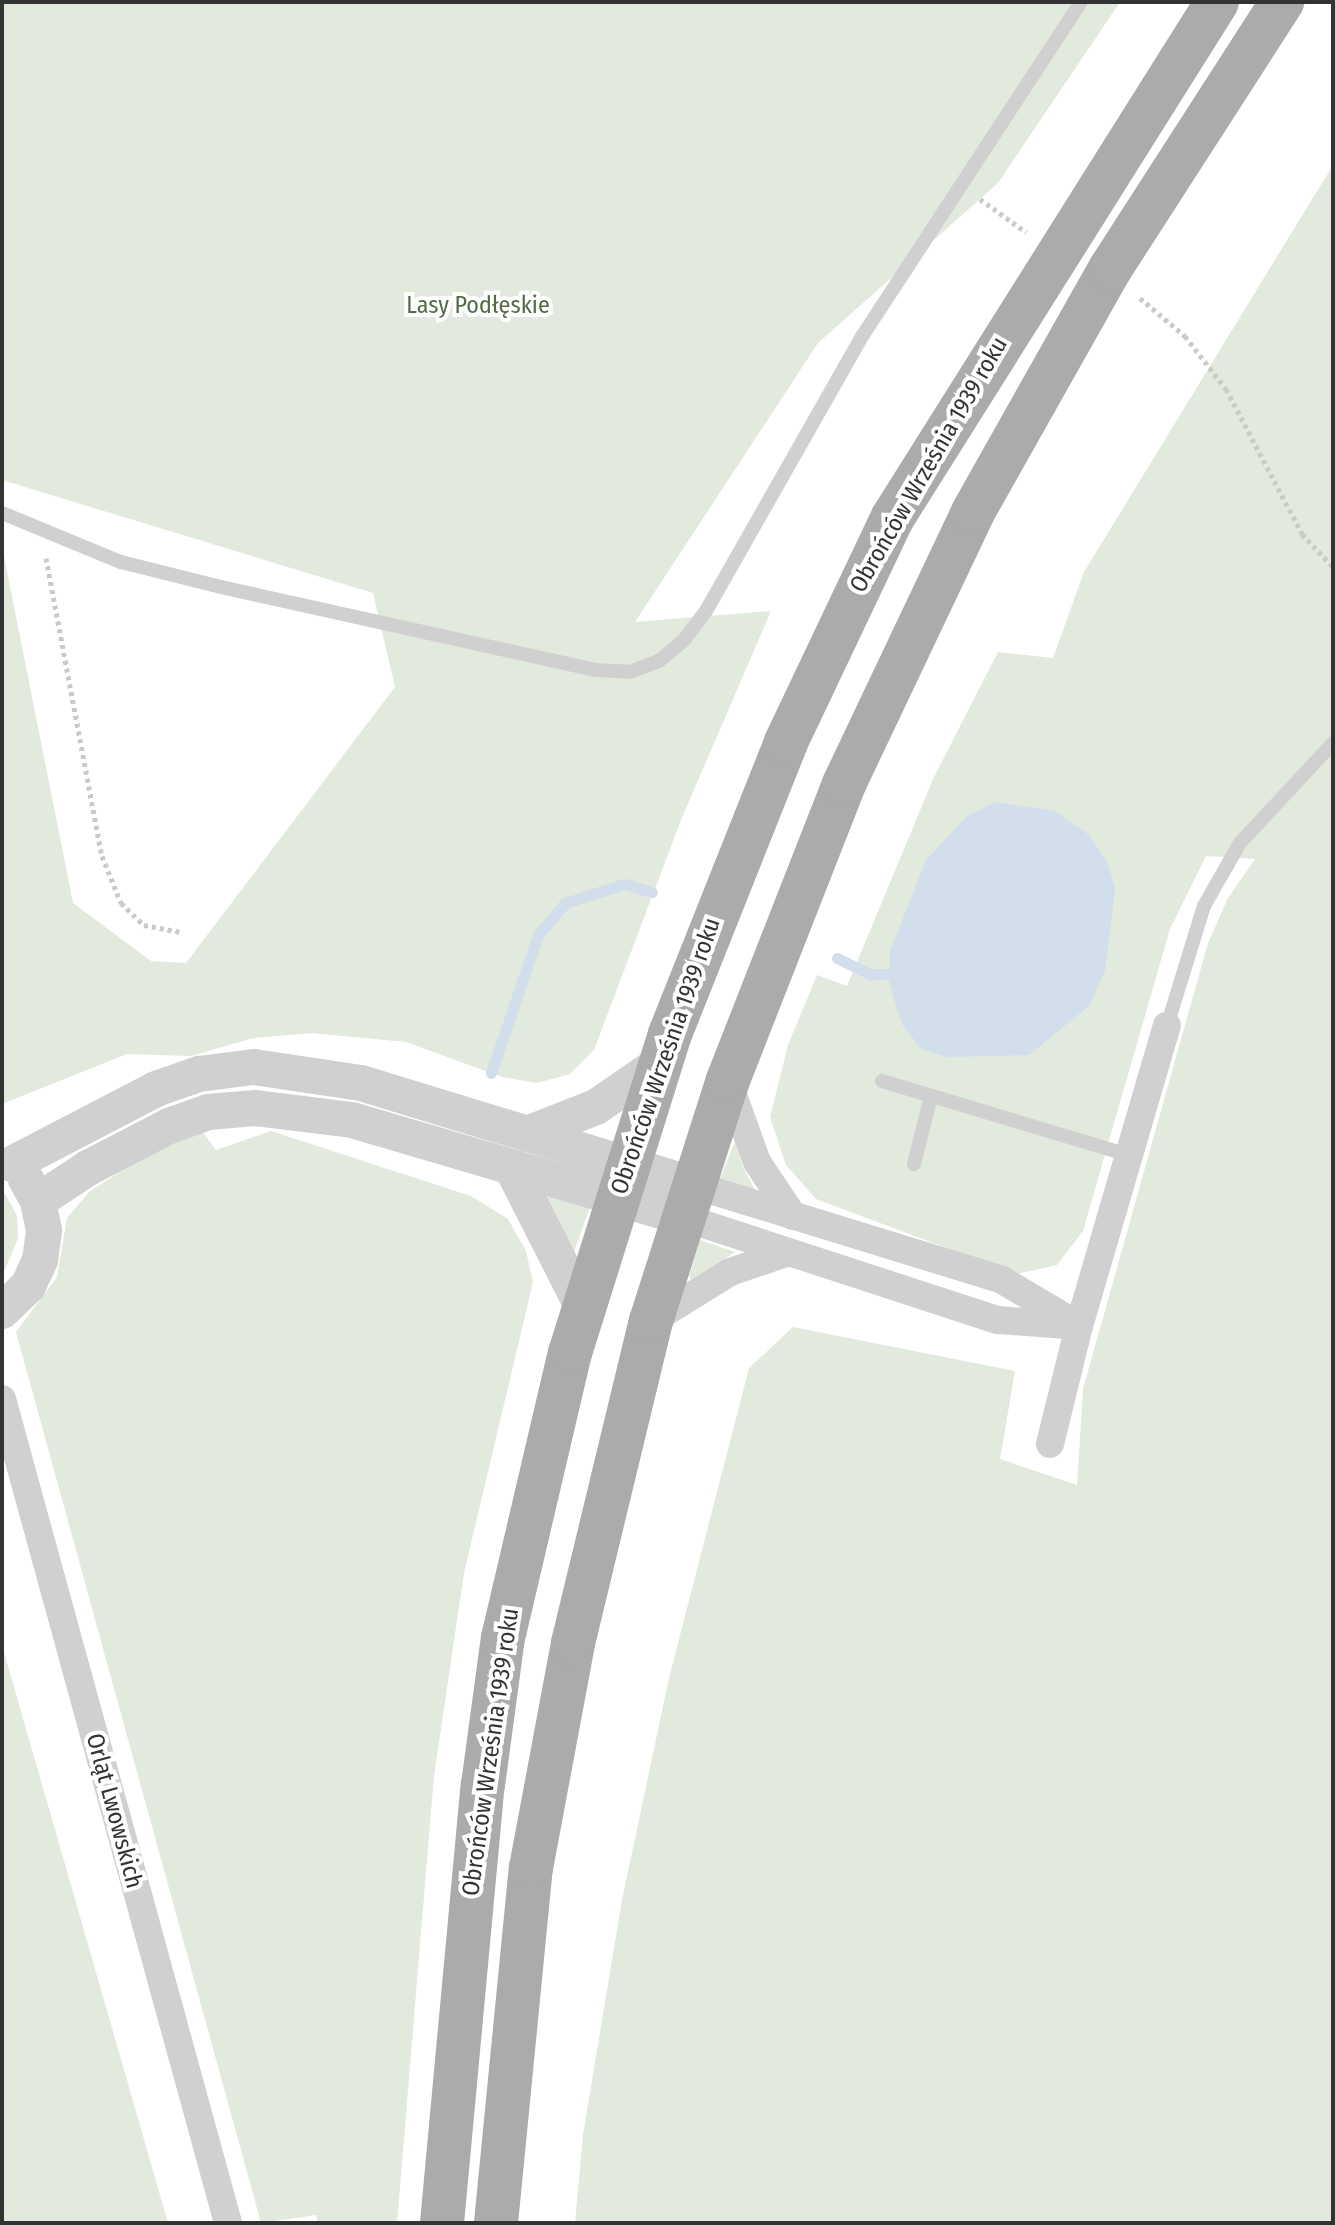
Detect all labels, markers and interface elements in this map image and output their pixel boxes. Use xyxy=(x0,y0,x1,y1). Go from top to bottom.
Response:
park label: Lasy Podłęskie xyxy=(406,292,550,320)
street label: Obrońców Września 1939 roku xyxy=(844,332,1014,598)
street label: Obrońców Września 1939 roku xyxy=(605,914,727,1198)
street label: Obrońców Września 1939 roku xyxy=(457,1606,525,1898)
street label: Orląt Lwowskich xyxy=(80,1731,148,1891)

